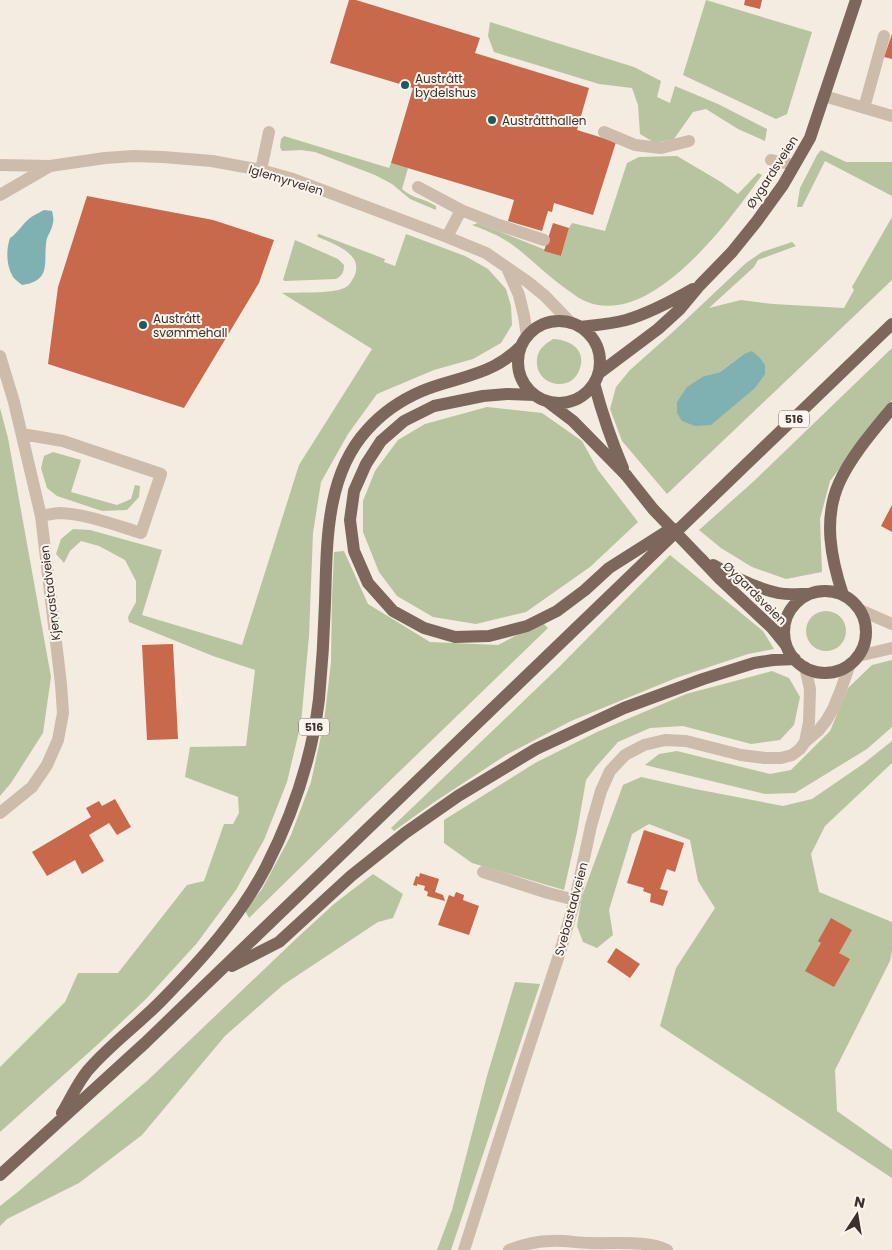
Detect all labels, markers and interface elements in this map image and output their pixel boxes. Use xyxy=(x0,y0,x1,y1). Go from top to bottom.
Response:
place label: Austrått bydelshus xyxy=(415,70,476,101)
marker: Austrått bydelshus xyxy=(399,79,411,91)
place label: Austråtthallen xyxy=(502,112,587,129)
marker: Austråtthallen xyxy=(486,114,498,126)
street label: Øygardsveien xyxy=(742,132,802,212)
street label: Iglemyrveien xyxy=(247,161,325,199)
place label: Austrått svømmehall xyxy=(153,310,228,341)
marker: Austrått svømmehall xyxy=(137,319,149,331)
road number: 516 xyxy=(779,410,809,428)
street label: Kjervastadveien xyxy=(36,544,64,642)
street label: Øygardsveien xyxy=(719,557,791,629)
road number: 516 xyxy=(299,719,329,736)
street label: Svebastadveien xyxy=(550,860,592,958)
north arrow xyxy=(832,1190,882,1240)
text: N xyxy=(852,1191,867,1213)

